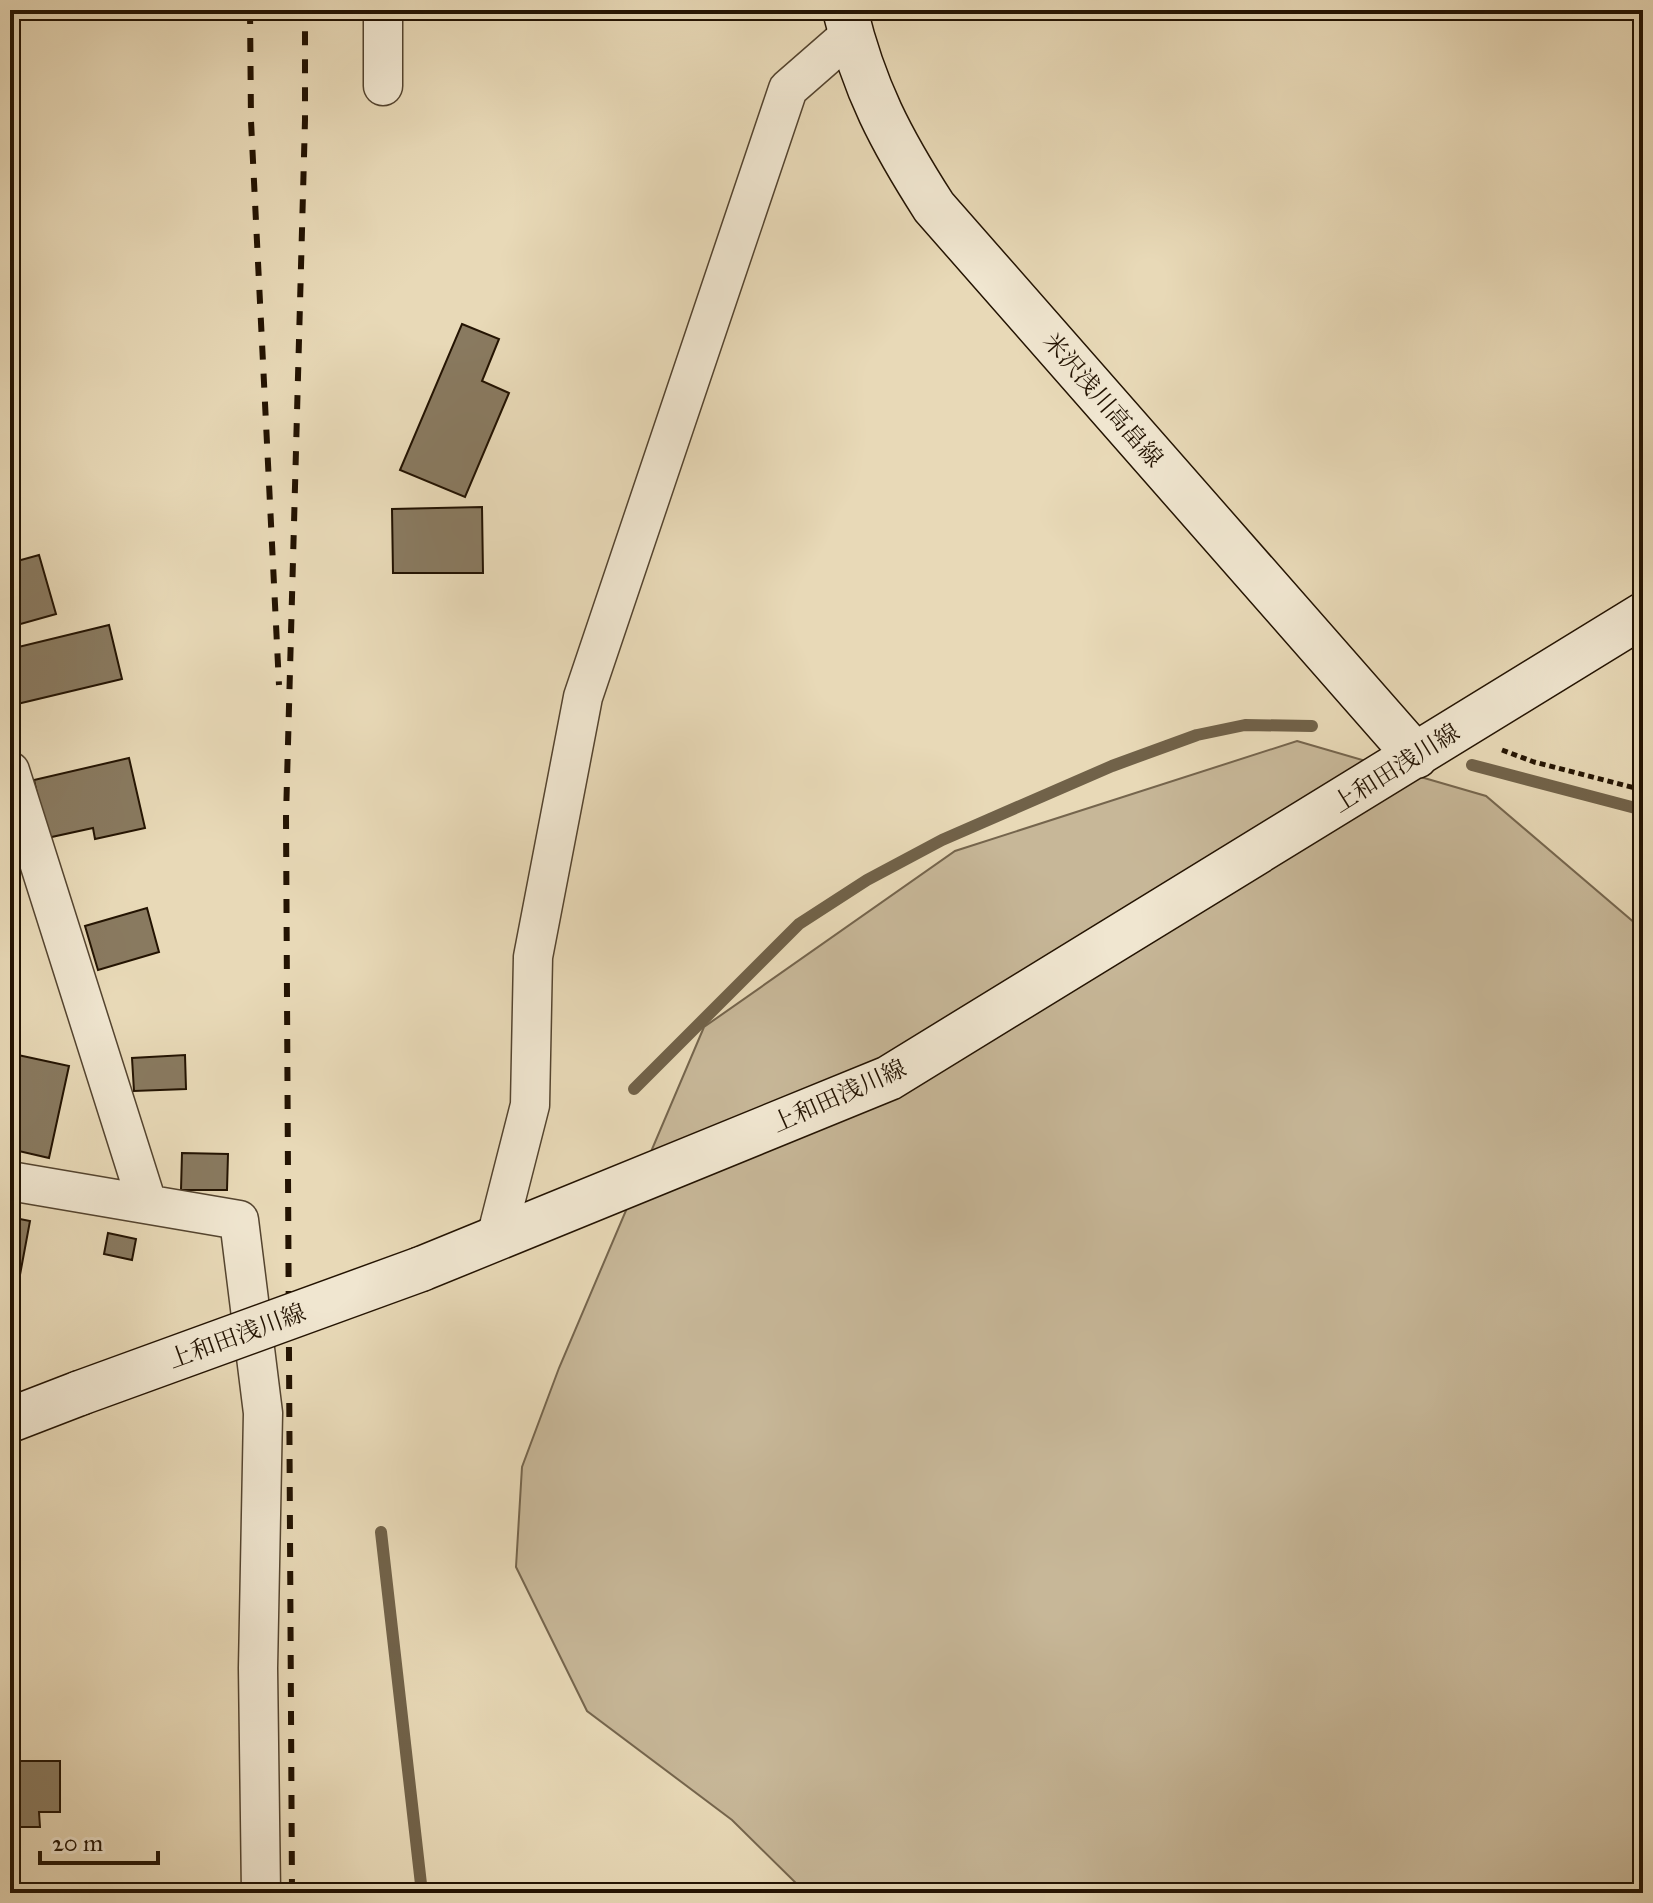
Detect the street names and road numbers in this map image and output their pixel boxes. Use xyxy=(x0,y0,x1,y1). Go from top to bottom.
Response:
street label: 米沢浅川高畠線 xyxy=(1037,327,1169,473)
street label: 上和田浅川線 xyxy=(1327,717,1465,819)
street label: 上和田浅川線 xyxy=(767,1053,911,1139)
street label: 上和田浅川線 xyxy=(164,1297,310,1375)

